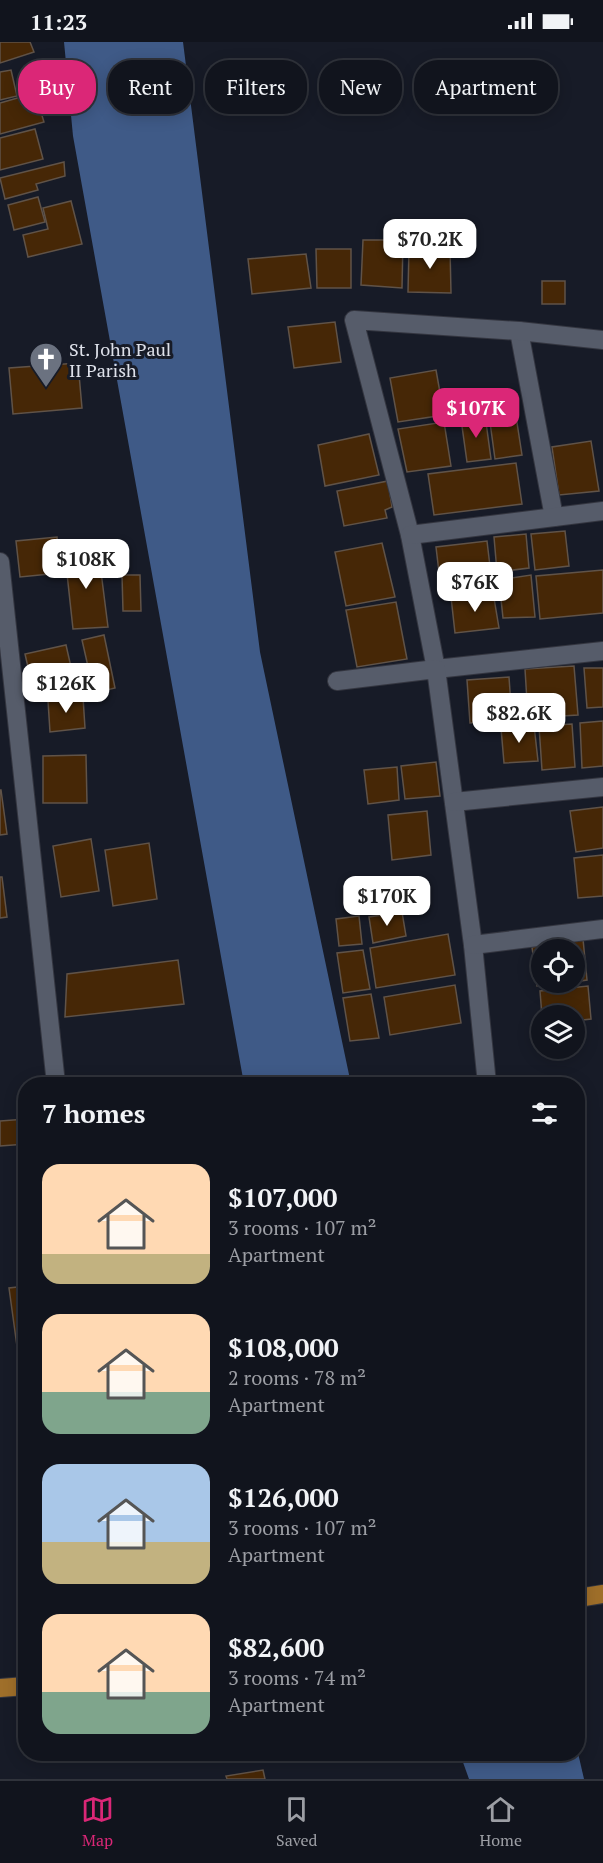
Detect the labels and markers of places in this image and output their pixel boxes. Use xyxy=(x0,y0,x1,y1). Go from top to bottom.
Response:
pin: $70.2K xyxy=(381,219,479,270)
place label: St. John Paul II Parish xyxy=(69,337,171,382)
church icon: St. John Paul II Parish xyxy=(28,341,64,388)
pin: $107K xyxy=(434,388,518,439)
pin: $108K xyxy=(44,539,128,590)
pin: $76K xyxy=(439,562,511,613)
pin: $126K xyxy=(24,663,108,714)
pin: $82.6K xyxy=(470,693,568,744)
pin: $170K xyxy=(345,876,429,927)

